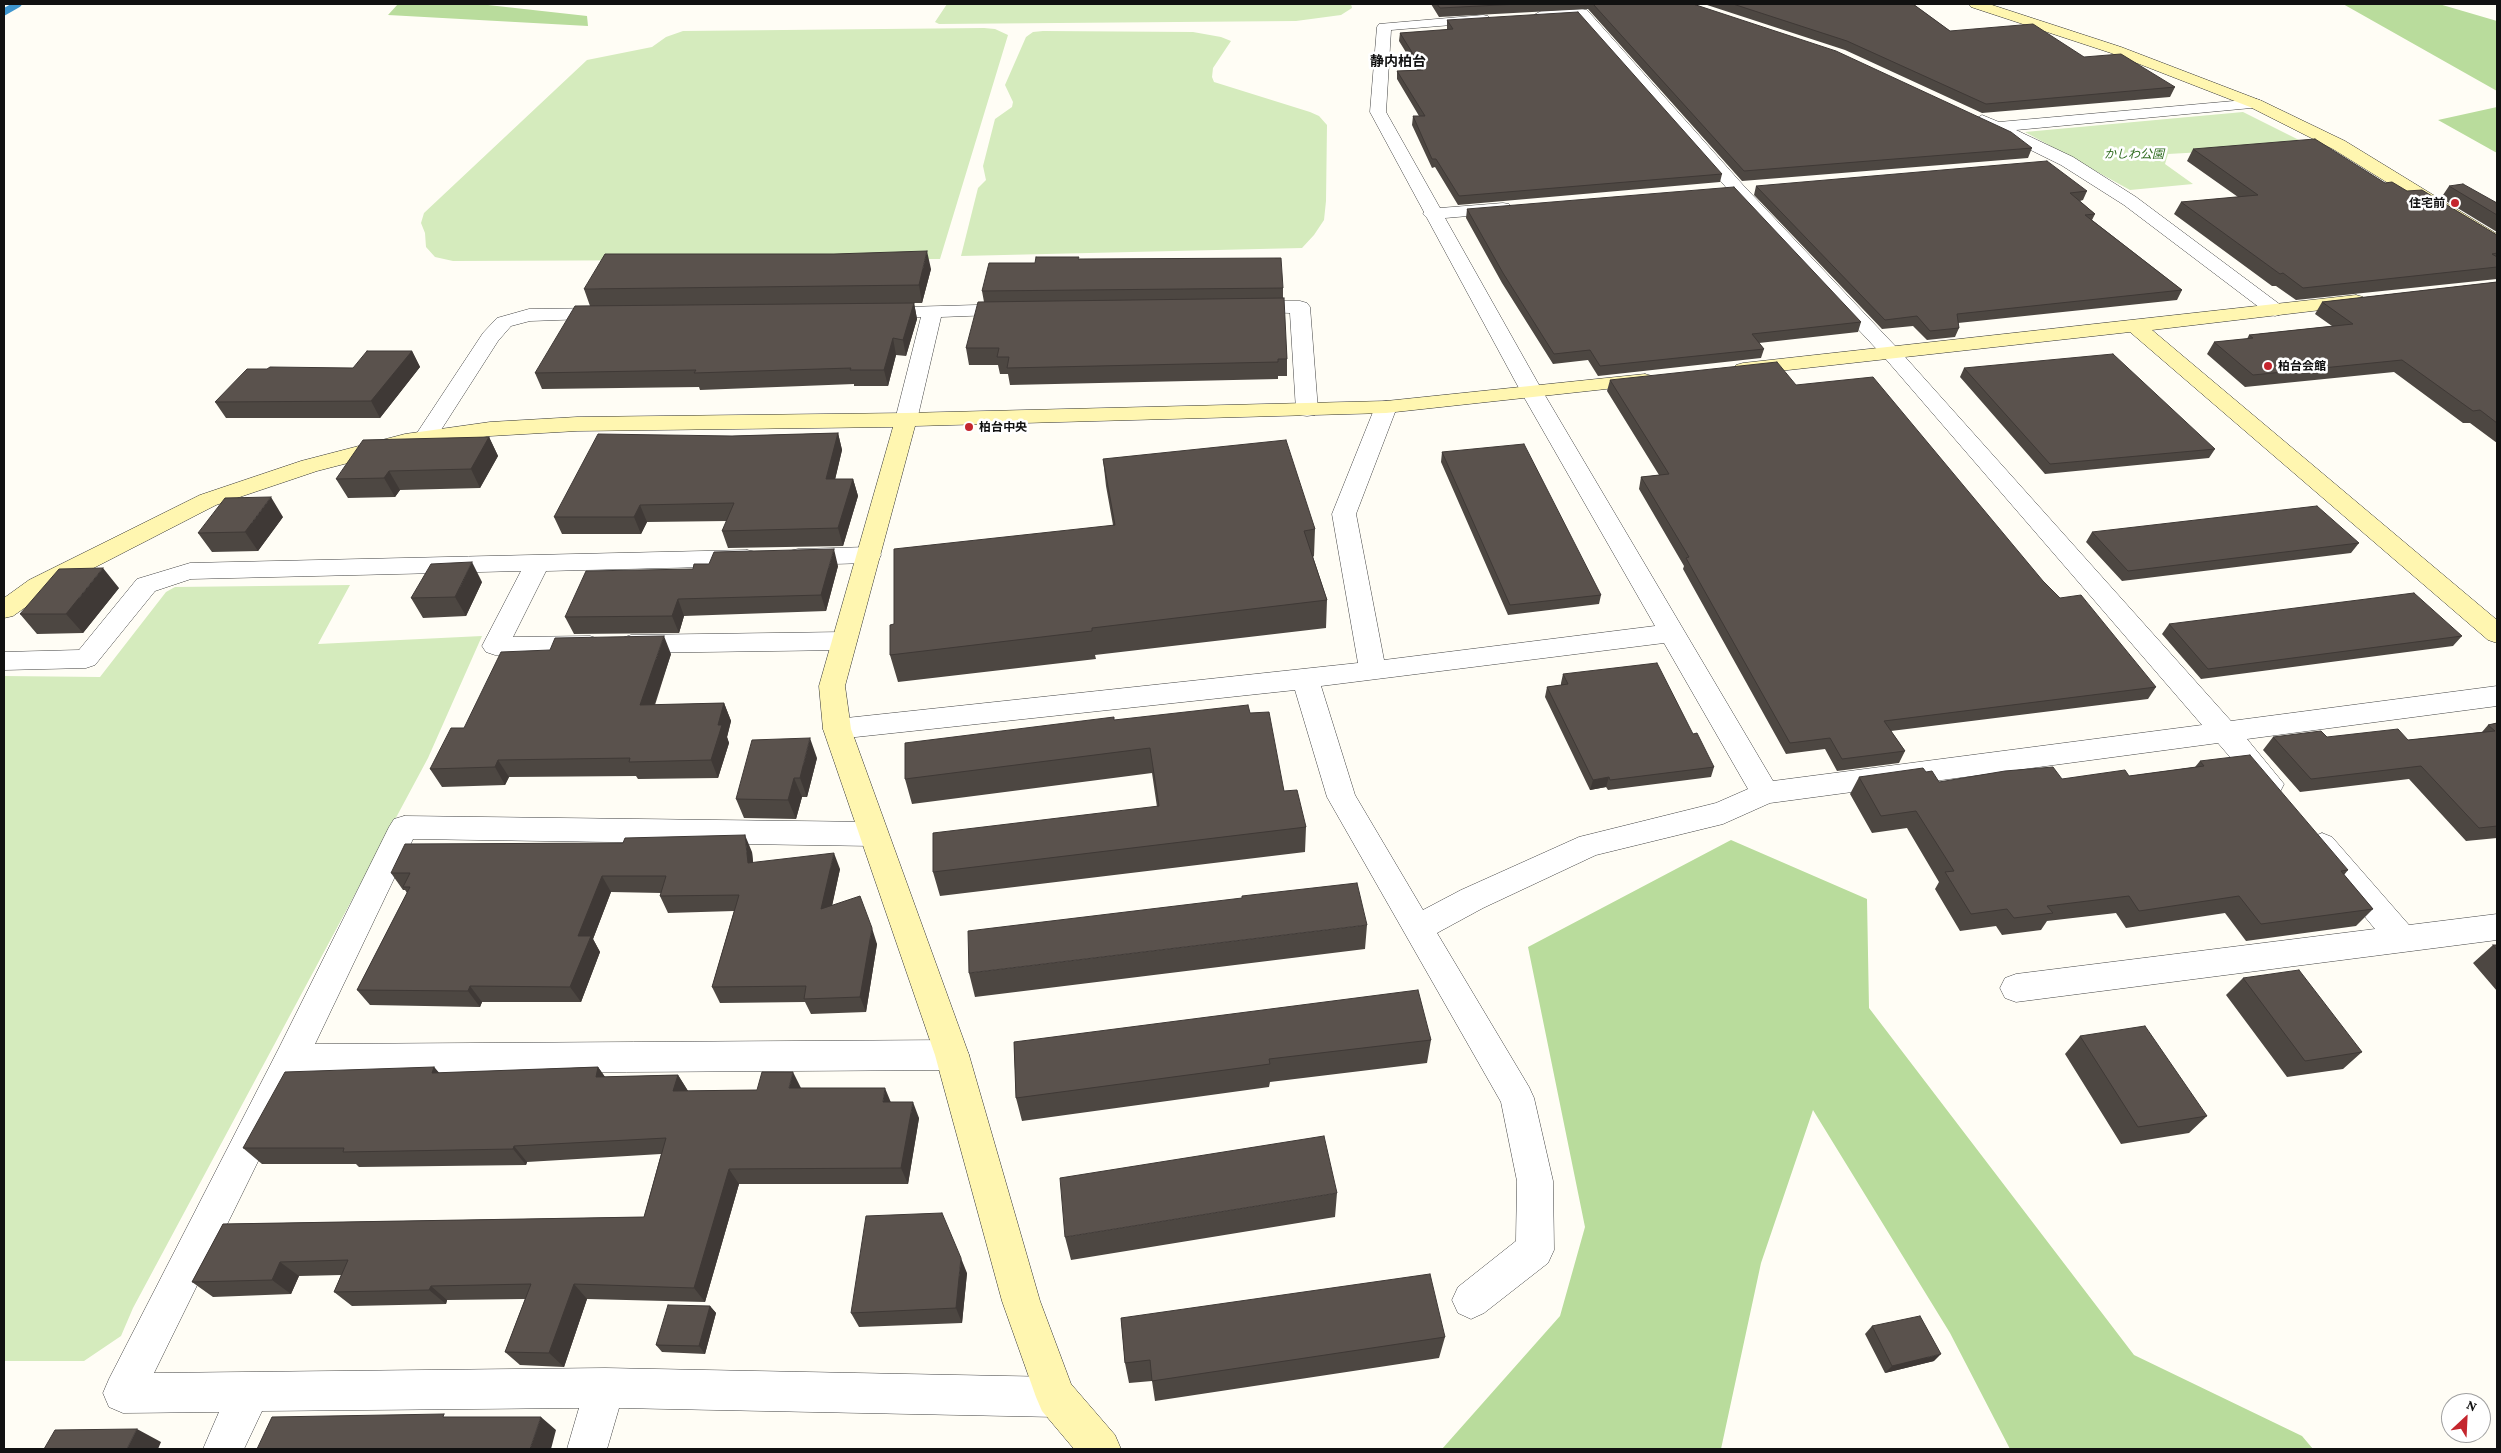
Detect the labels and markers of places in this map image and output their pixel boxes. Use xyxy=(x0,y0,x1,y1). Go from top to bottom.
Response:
place label: 住宅前 xyxy=(2409,196,2445,210)
marker: 住宅前 xyxy=(2449,197,2461,209)
place label: 柏台会館 xyxy=(2278,359,2326,373)
marker: 柏台会館 xyxy=(2262,360,2274,372)
place label: 柏台中央 xyxy=(979,420,1027,434)
marker: 柏台中央 xyxy=(963,421,975,433)

